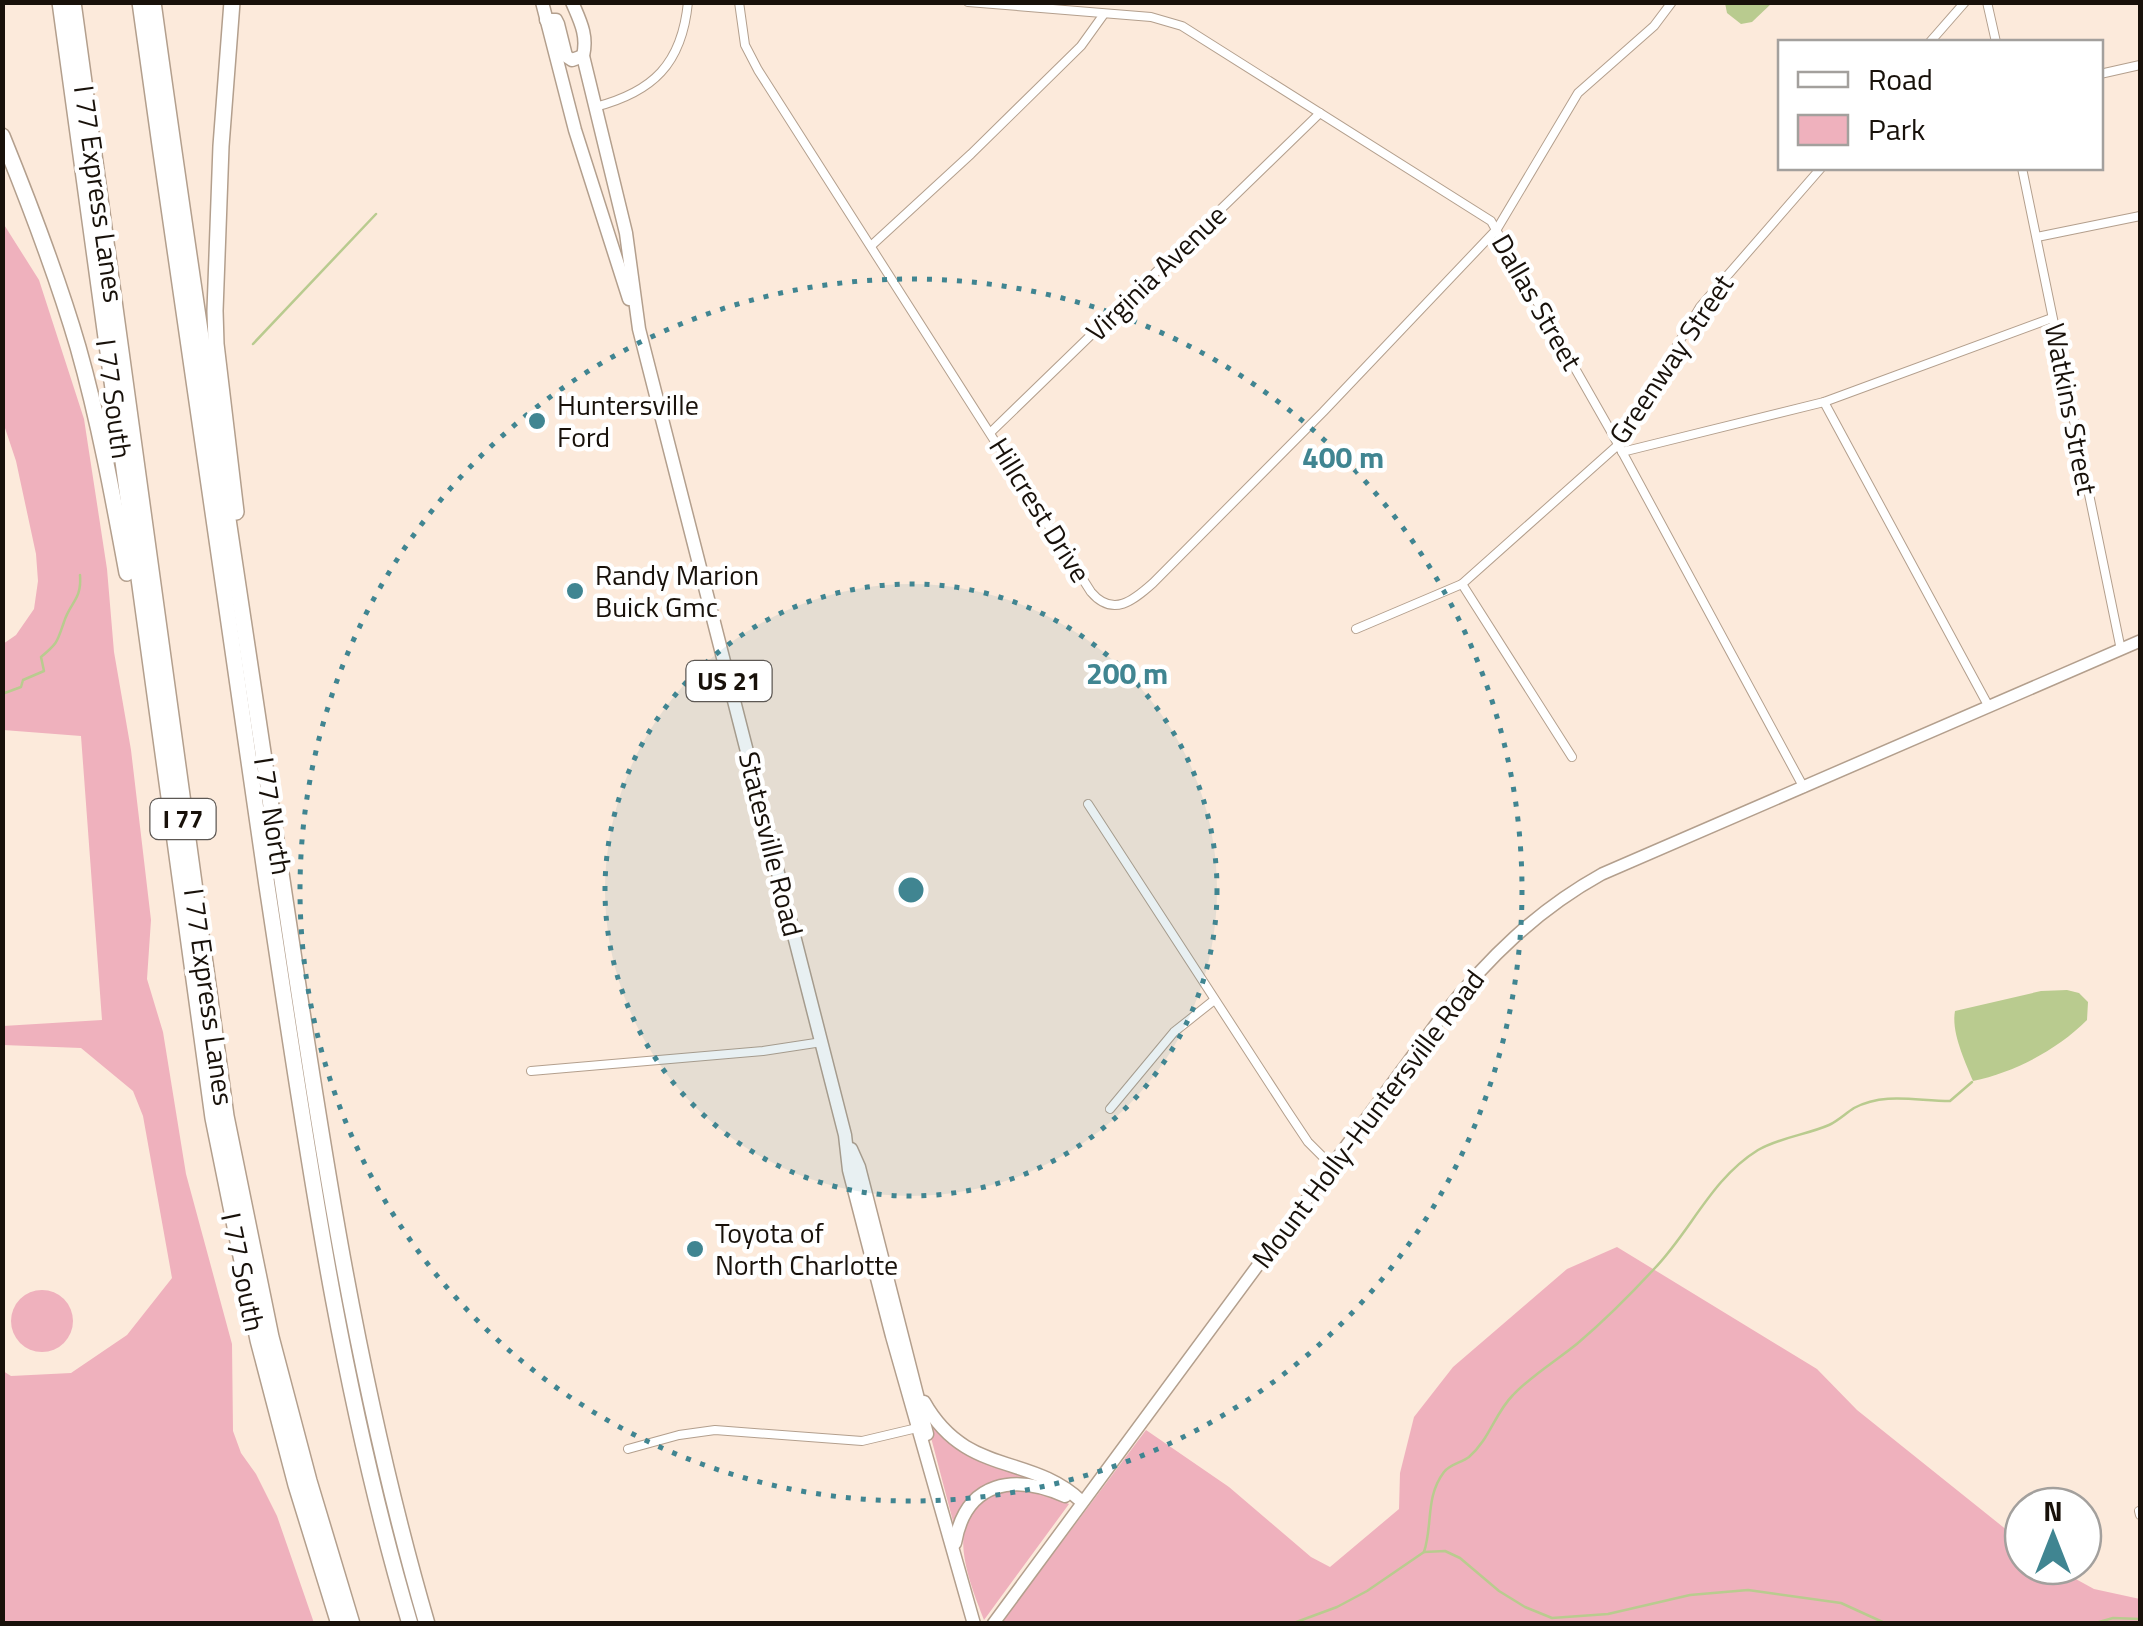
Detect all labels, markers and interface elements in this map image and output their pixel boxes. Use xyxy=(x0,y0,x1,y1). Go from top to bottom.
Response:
legend xyxy=(1778,40,2103,170)
text: Road xyxy=(1868,56,1933,102)
street label: I 77 Express Lanes xyxy=(63,83,136,305)
text: Park xyxy=(1868,106,1925,152)
street label: Virginia Avenue xyxy=(1075,194,1236,351)
street label: Dallas Street xyxy=(1481,226,1594,378)
street label: Greenway Street xyxy=(1598,265,1744,452)
street label: Watkins Street xyxy=(2034,319,2109,499)
street label: I 77 South xyxy=(85,336,144,461)
place label: Huntersville Ford xyxy=(557,383,699,458)
marker: Huntersville Ford xyxy=(526,410,548,432)
street label: Hillcrest Drive xyxy=(979,429,1102,591)
text: 400 m xyxy=(1302,434,1384,480)
place label: Randy Marion Buick Gmc xyxy=(595,553,759,628)
marker: Randy Marion Buick Gmc xyxy=(564,580,586,602)
text: 200 m xyxy=(1086,650,1168,696)
road number: US 21 xyxy=(686,661,772,701)
street label: Statesville Road xyxy=(728,747,815,941)
street label: I 77 North xyxy=(243,754,304,878)
road number: I 77 xyxy=(150,799,216,839)
centre of rings xyxy=(893,872,929,908)
street label: I 77 Express Lanes xyxy=(173,886,246,1108)
street label: Mount Holly-Huntersville Road xyxy=(1241,960,1494,1277)
street label: I 77 South xyxy=(210,1209,277,1335)
place label: Toyota of North Charlotte xyxy=(715,1211,898,1286)
marker: Toyota of North Charlotte xyxy=(684,1238,706,1260)
north arrow xyxy=(2003,1486,2103,1586)
text: N xyxy=(2043,1489,2063,1532)

